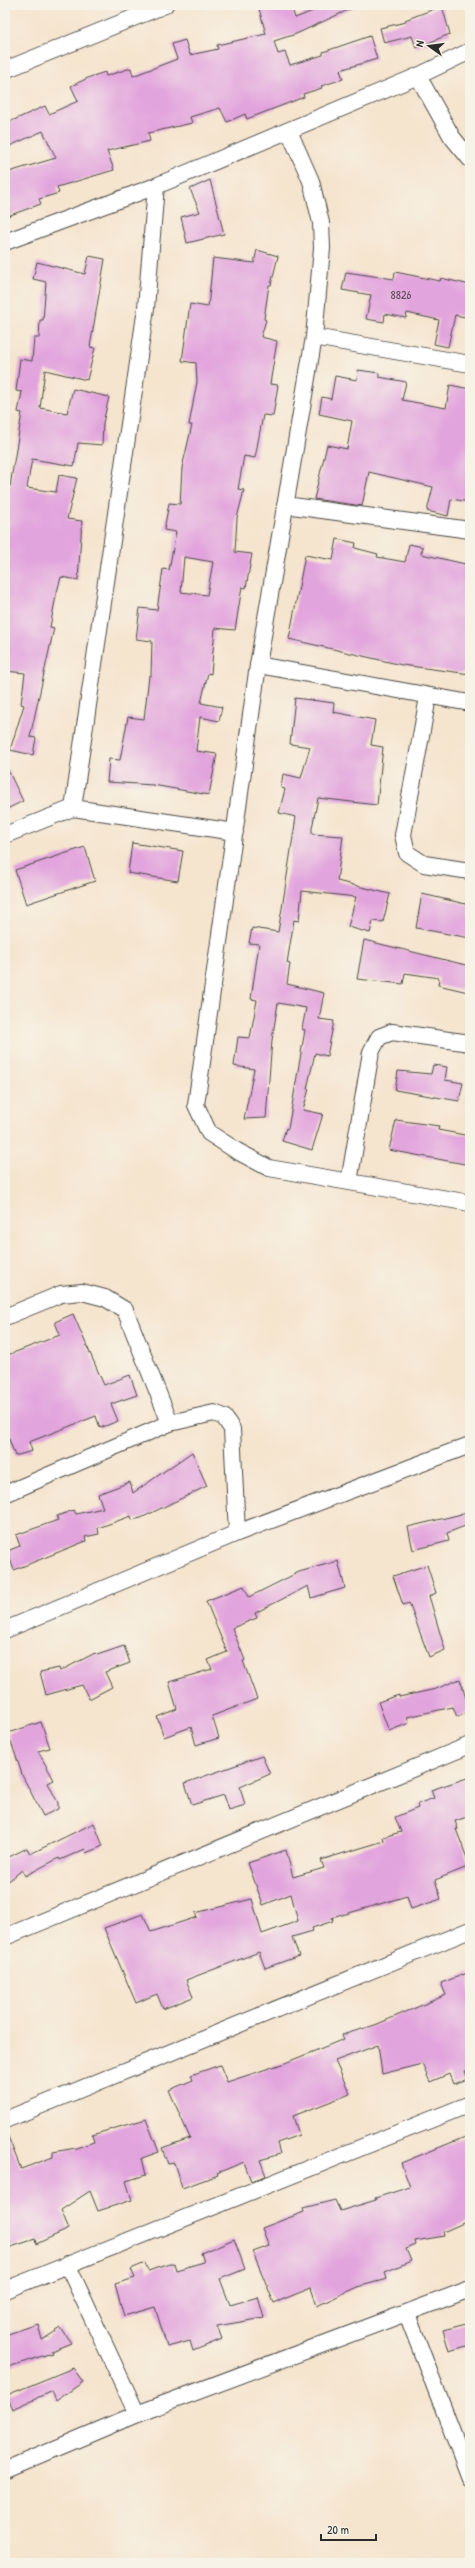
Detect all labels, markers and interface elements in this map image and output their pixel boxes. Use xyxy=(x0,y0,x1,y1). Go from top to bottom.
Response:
north arrow xyxy=(409,26,449,66)
text: N xyxy=(412,39,427,48)
house number: 8826 xyxy=(391,286,412,303)
scale bar xyxy=(321,2516,376,2542)
text: 20 m xyxy=(327,2521,349,2538)

